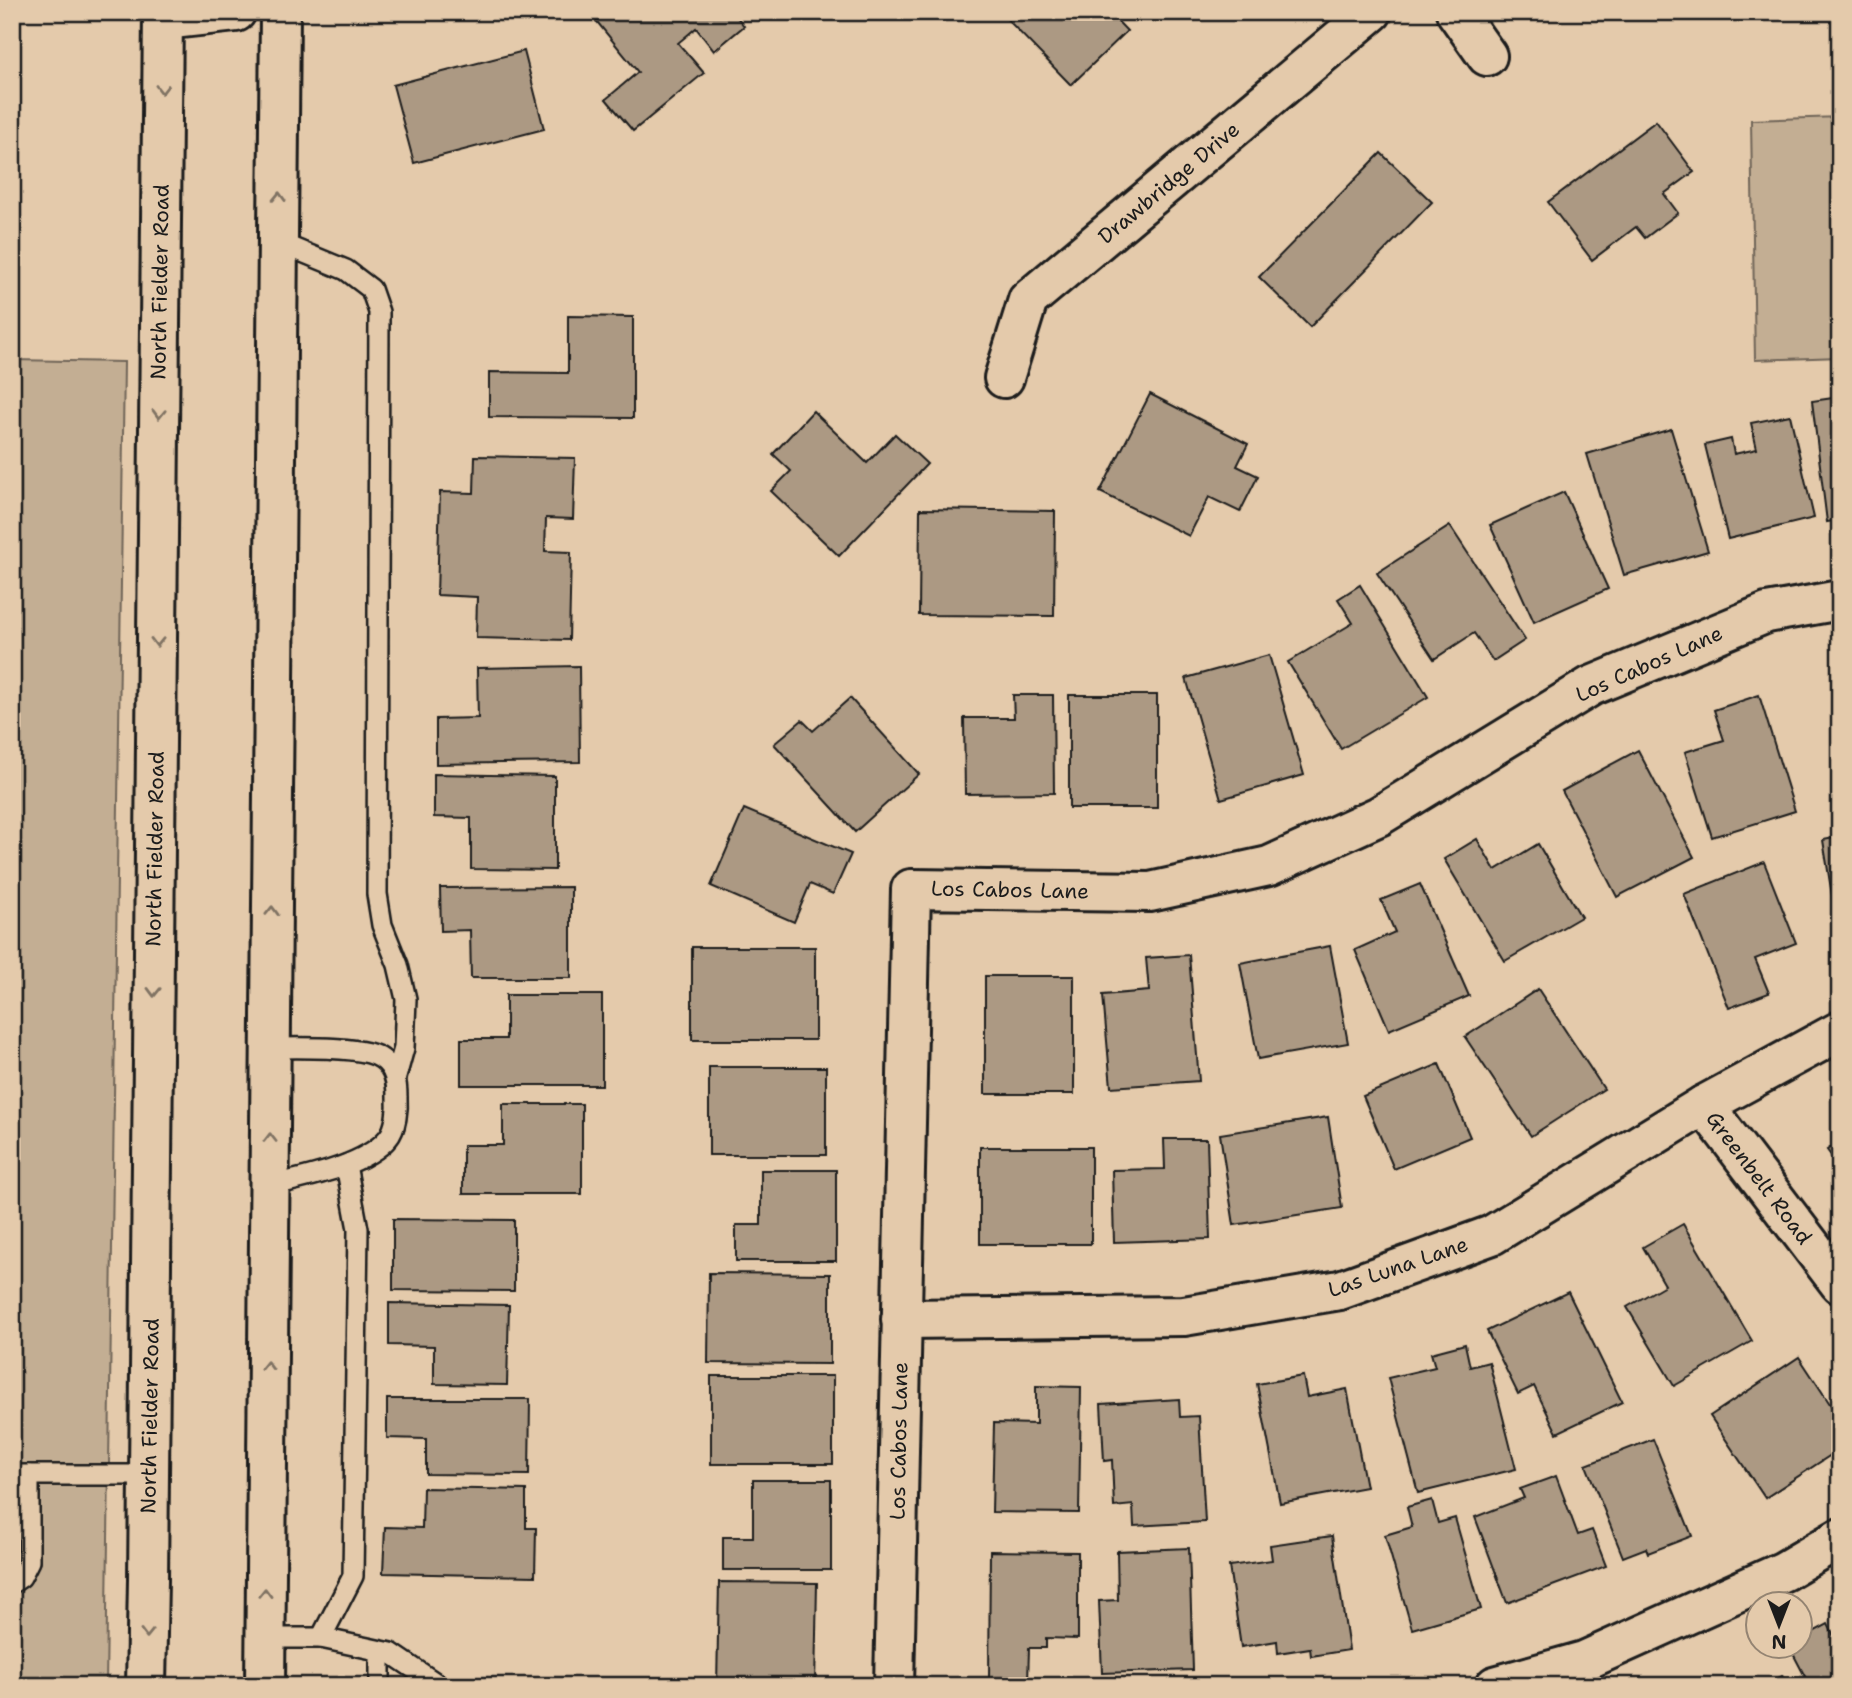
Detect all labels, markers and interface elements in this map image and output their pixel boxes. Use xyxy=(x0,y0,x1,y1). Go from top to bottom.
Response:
one-way arrow xyxy=(154,84,170,94)
street label: Drawbridge Drive xyxy=(1092,116,1246,250)
street label: North Fielder Road xyxy=(144,184,176,380)
one-way arrow xyxy=(271,191,286,202)
one-way arrow xyxy=(151,409,167,420)
street label: Los Cabos Lane xyxy=(1571,619,1727,709)
one-way arrow xyxy=(149,637,165,647)
street label: North Fielder Road xyxy=(139,751,171,947)
street label: Los Cabos Lane xyxy=(931,875,1089,905)
one-way arrow xyxy=(264,905,279,916)
one-way arrow xyxy=(146,987,162,997)
street label: Greenbelt Road xyxy=(1700,1106,1818,1250)
one-way arrow xyxy=(262,1132,277,1143)
street label: Las Luna Lane xyxy=(1324,1230,1472,1304)
street label: North Fielder Road xyxy=(134,1318,166,1514)
one-way arrow xyxy=(260,1360,275,1371)
street label: Los Cabos Lane xyxy=(884,1362,914,1520)
one-way arrow xyxy=(257,1587,273,1598)
north arrow xyxy=(1744,1590,1814,1660)
one-way arrow xyxy=(139,1628,155,1639)
text: N xyxy=(1771,1629,1787,1654)

